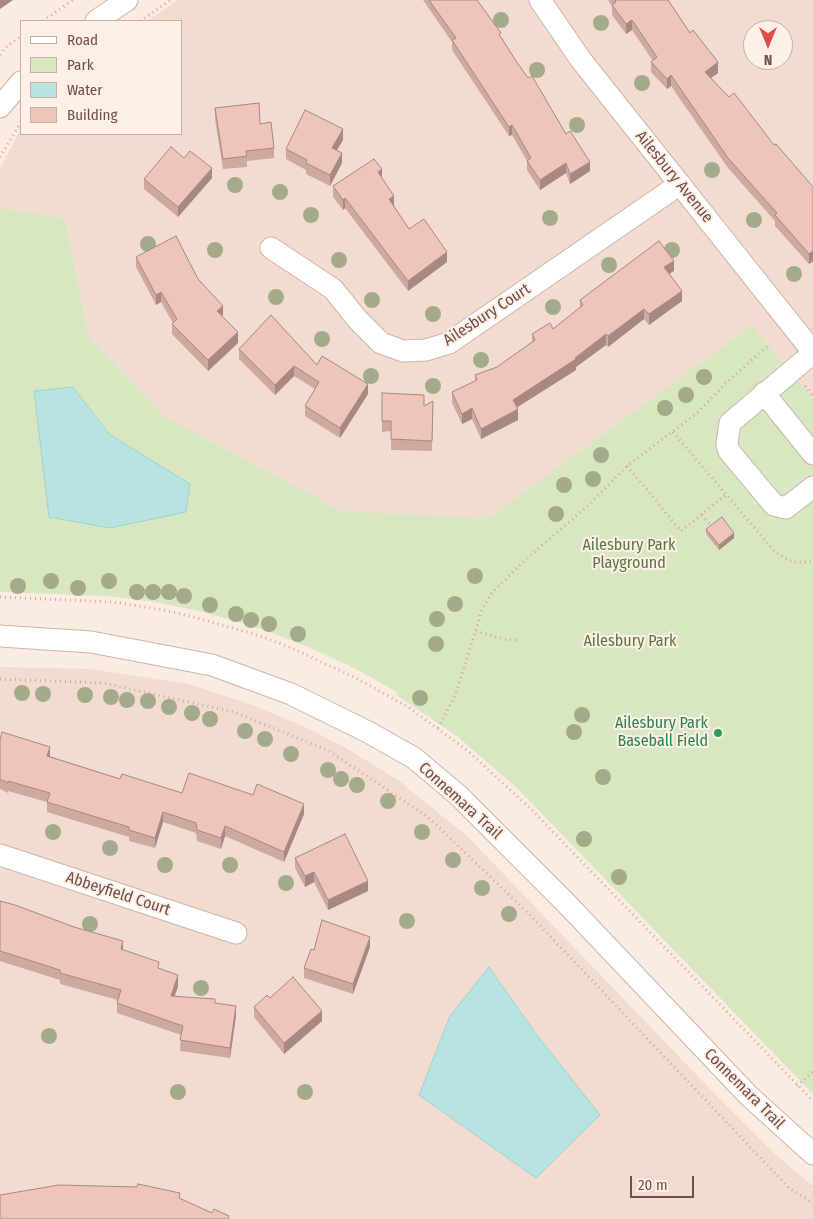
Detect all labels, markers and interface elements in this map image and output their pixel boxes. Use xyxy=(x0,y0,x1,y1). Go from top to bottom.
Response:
legend xyxy=(20,20,182,135)
north arrow xyxy=(743,20,793,70)
text: Road xyxy=(67,31,98,49)
text: N xyxy=(764,51,772,68)
text: Park xyxy=(67,56,94,74)
text: Water xyxy=(67,81,102,99)
text: Building xyxy=(67,106,118,124)
street label: Ailesbury Avenue xyxy=(631,127,717,227)
street label: Ailesbury Court xyxy=(440,280,534,350)
park label: Ailesbury Park Playground xyxy=(582,536,676,574)
park label: Ailesbury Park xyxy=(583,632,677,652)
place label: Ailesbury Park Baseball Field xyxy=(615,714,708,752)
marker: Ailesbury Park Baseball Field xyxy=(712,727,724,739)
street label: Connemara Trail xyxy=(414,758,506,844)
street label: Abbeyfield Court xyxy=(63,868,173,920)
street label: Connemara Trail xyxy=(700,1045,788,1133)
scale bar xyxy=(633,1166,697,1198)
text: 20 m xyxy=(638,1176,668,1194)

